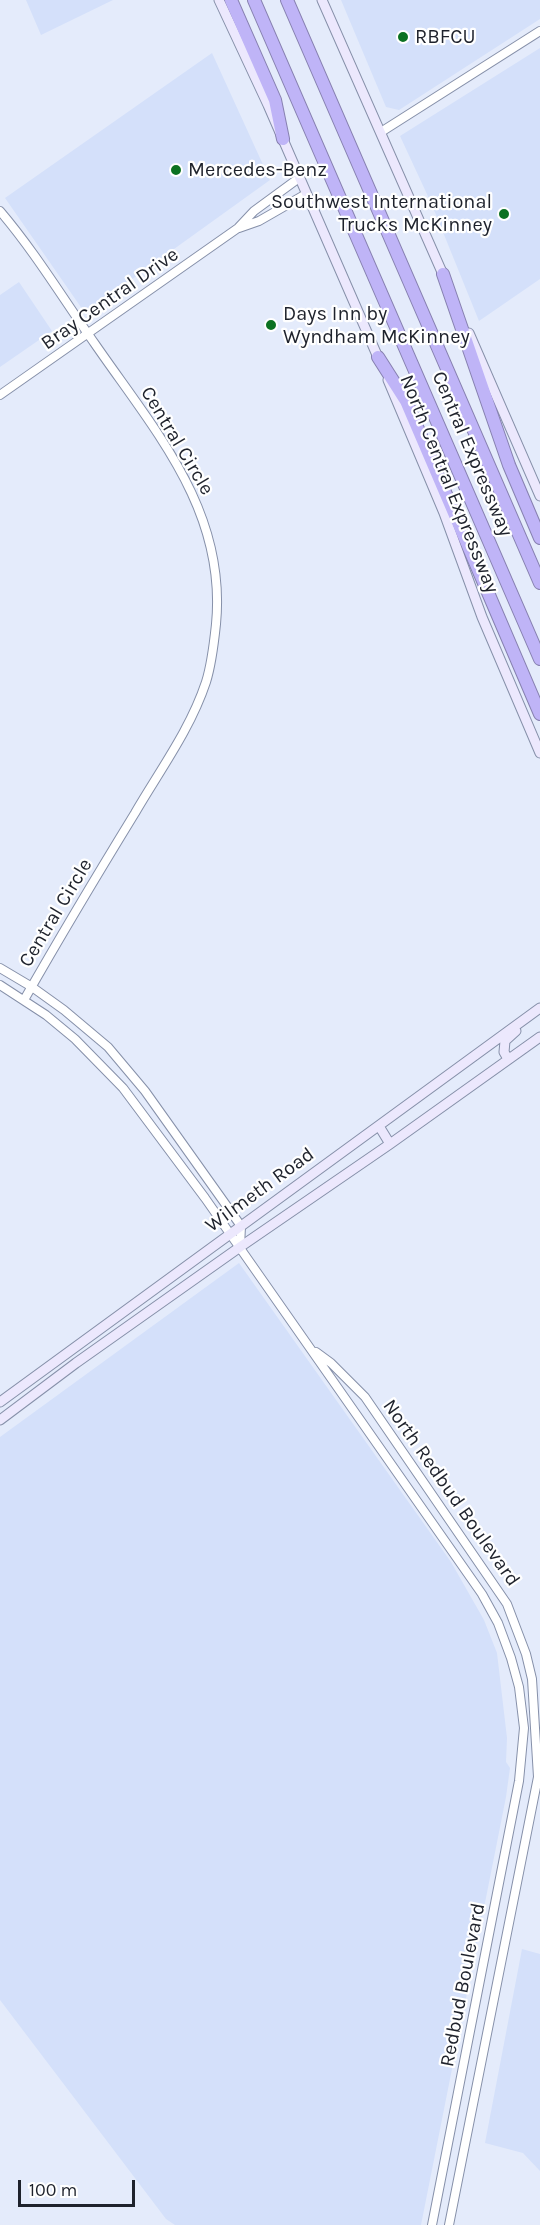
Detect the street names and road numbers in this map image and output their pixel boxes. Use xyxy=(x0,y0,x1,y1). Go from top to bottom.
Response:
street label: Bray Central Drive xyxy=(37,243,183,355)
street label: Central Expressway xyxy=(426,368,518,540)
street label: North Central Expressway xyxy=(394,371,504,597)
street label: Central Circle xyxy=(135,382,219,500)
street label: Central Circle xyxy=(14,854,98,972)
street label: Wilmeth Road xyxy=(201,1142,319,1238)
street label: North Redbud Boulevard xyxy=(377,1395,525,1591)
street label: Redbud Boulevard xyxy=(435,1901,491,2069)

